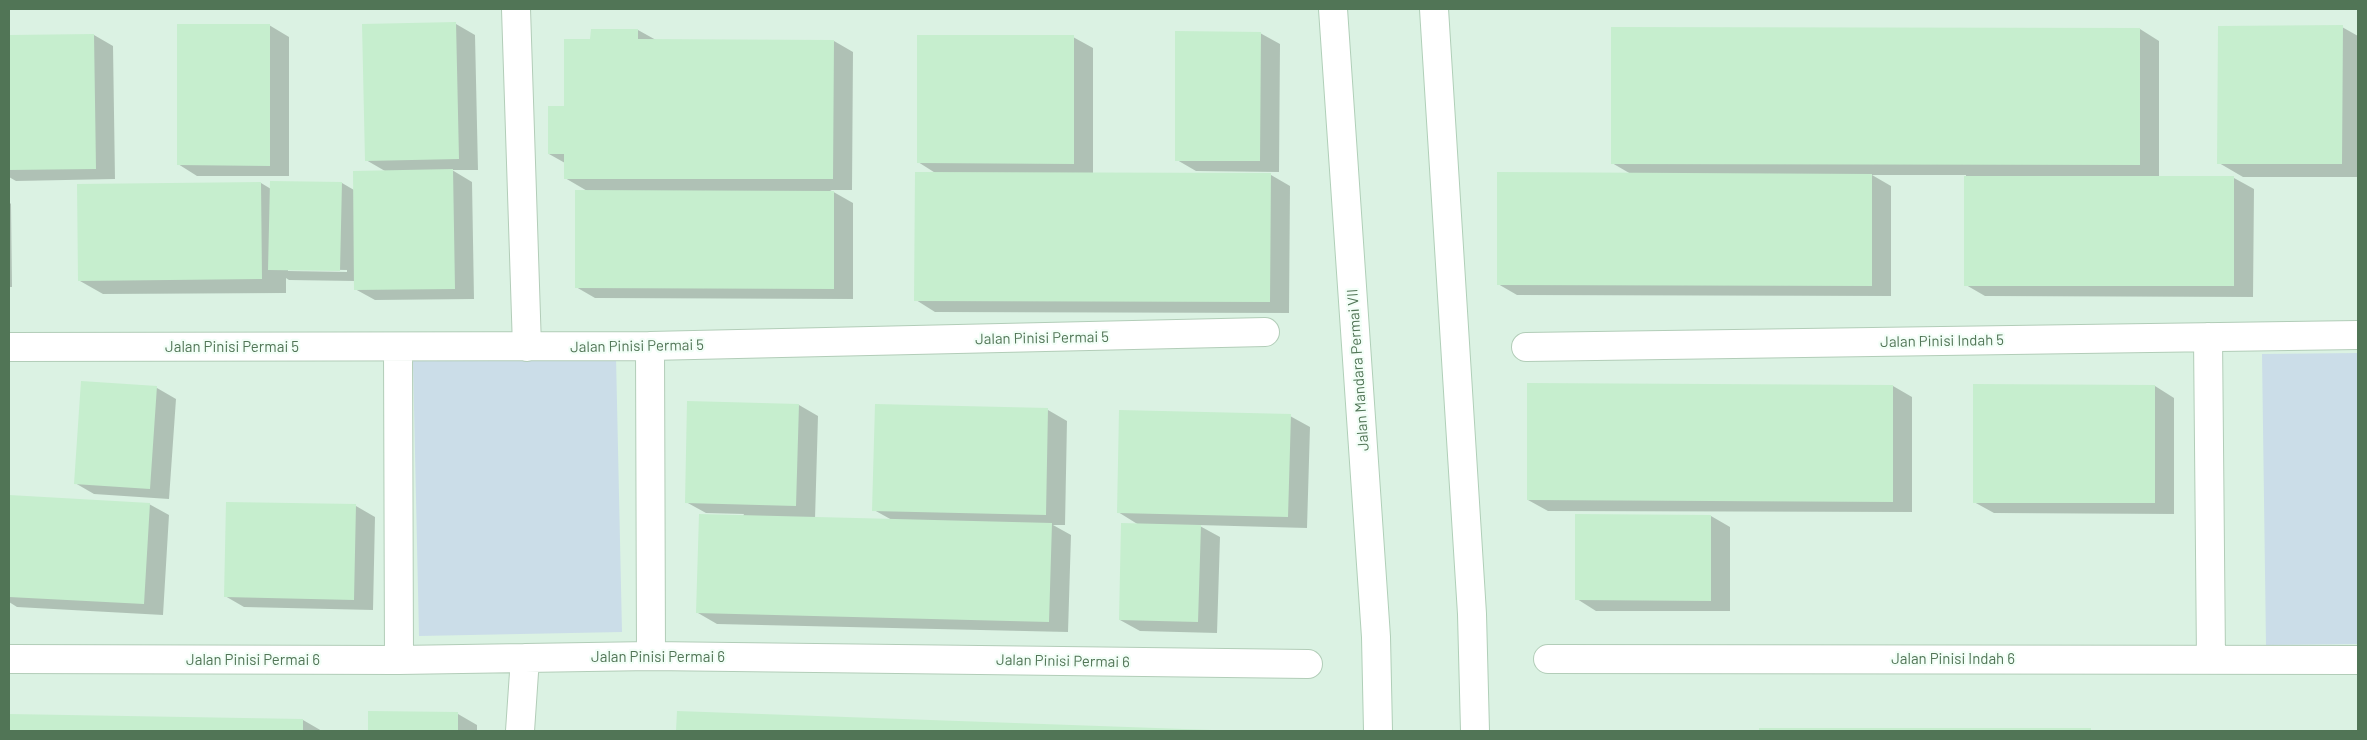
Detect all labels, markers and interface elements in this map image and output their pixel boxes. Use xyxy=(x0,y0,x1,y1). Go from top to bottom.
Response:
street label: Jalan Mandara Permai VII xyxy=(1343,288,1373,452)
street label: Jalan Pinisi Permai 5 xyxy=(975,328,1109,348)
street label: Jalan Pinisi Indah 5 xyxy=(1880,331,2004,351)
street label: Jalan Pinisi Permai 5 xyxy=(570,336,704,356)
street label: Jalan Pinisi Permai 5 xyxy=(165,338,299,356)
street label: Jalan Pinisi Permai 6 xyxy=(591,648,725,666)
street label: Jalan Pinisi Indah 6 xyxy=(1891,650,2015,668)
street label: Jalan Pinisi Permai 6 xyxy=(186,651,320,669)
street label: Jalan Pinisi Permai 6 xyxy=(996,651,1130,671)

